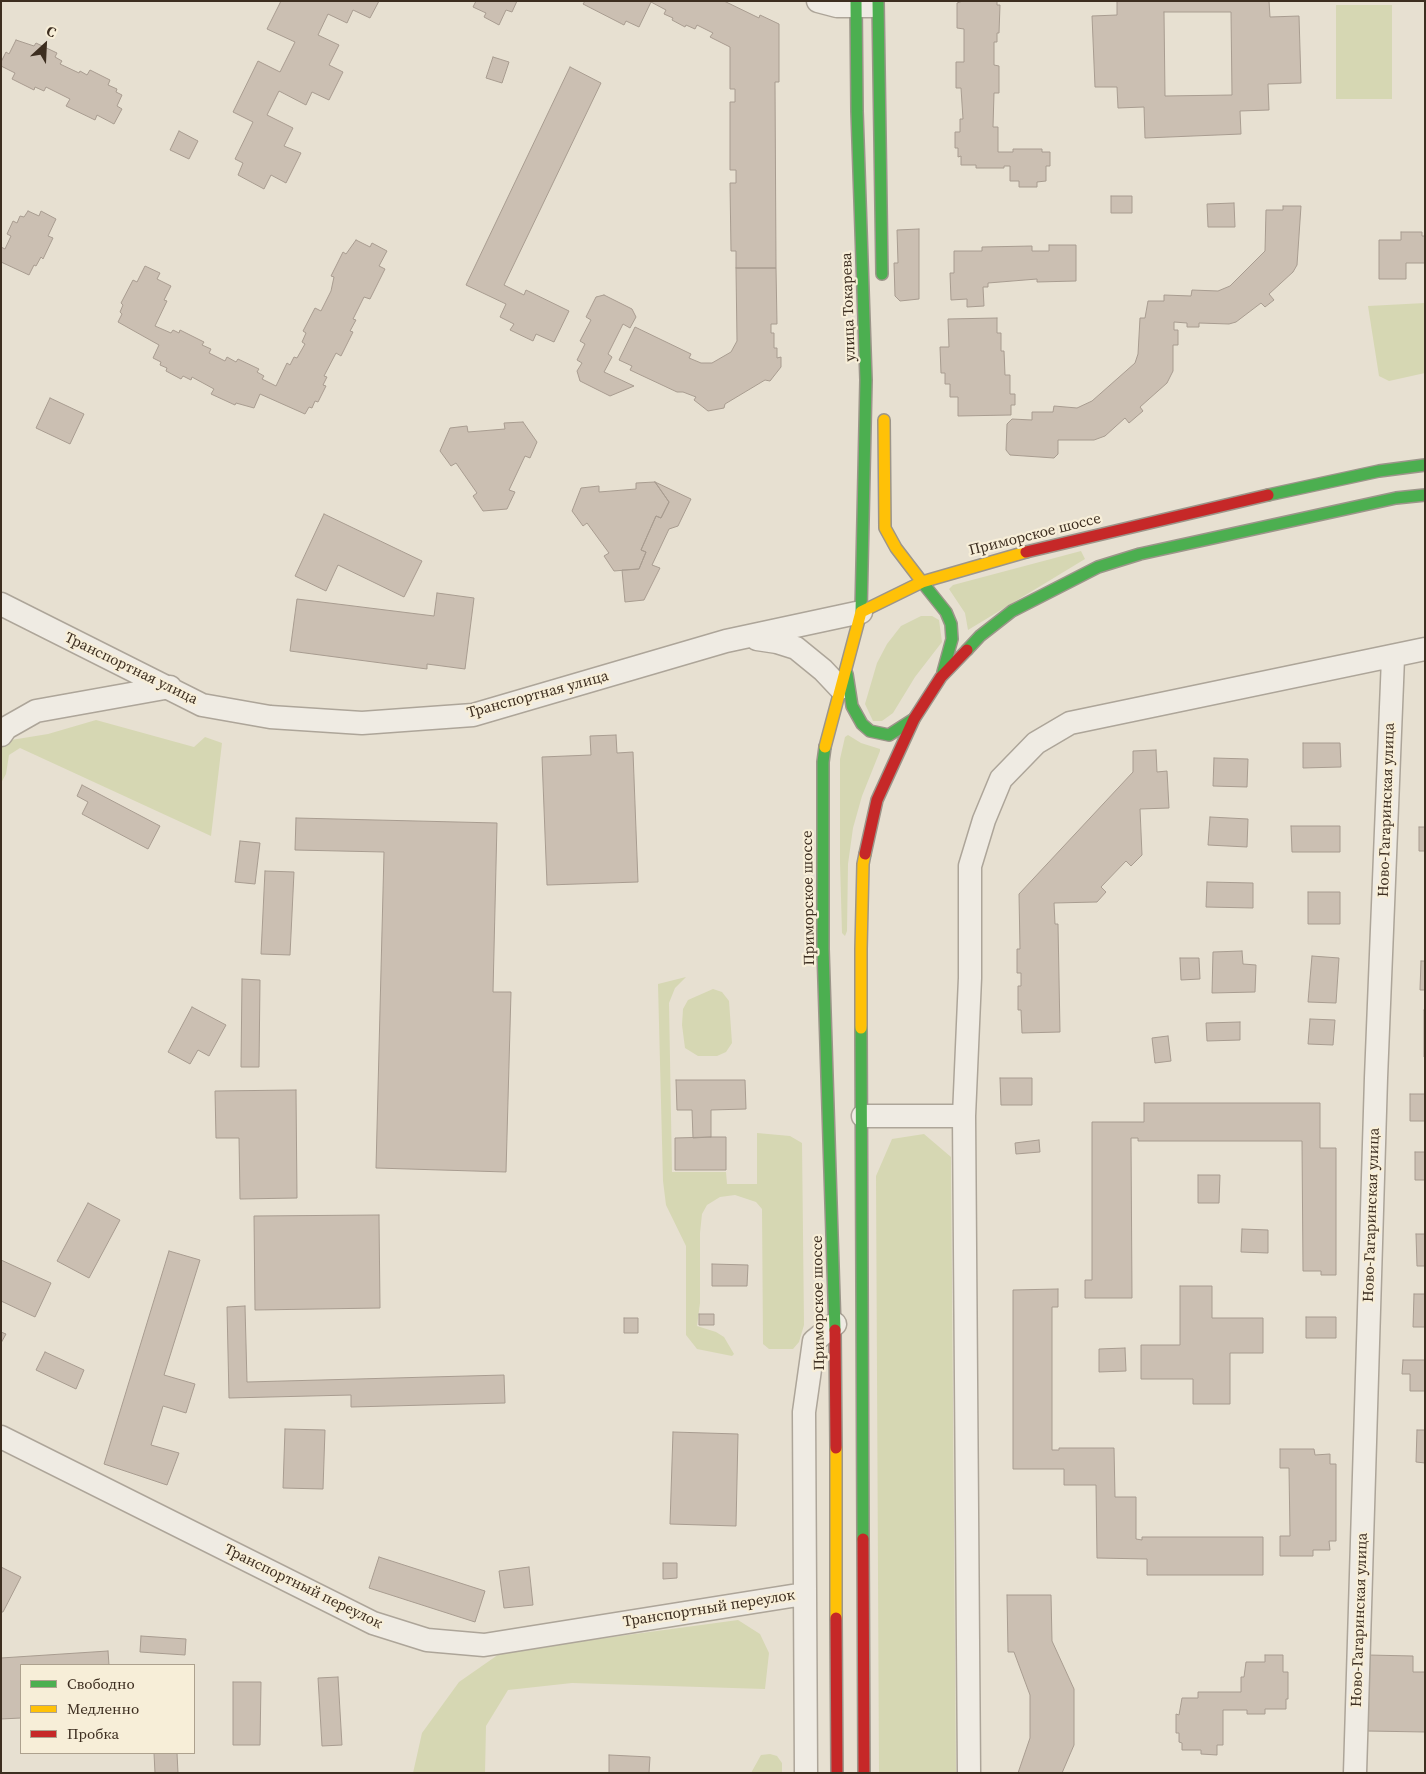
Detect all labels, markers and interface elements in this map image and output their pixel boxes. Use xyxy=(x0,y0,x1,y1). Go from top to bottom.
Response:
north arrow xyxy=(20,20,70,70)
text: С xyxy=(43,20,60,42)
street label: улица Токарева xyxy=(838,252,860,362)
street label: Приморское шоссе xyxy=(967,510,1103,560)
street label: Транспортная улица xyxy=(62,629,200,709)
street label: Транспортная улица xyxy=(465,667,611,723)
street label: Ново-Гагаринская улица xyxy=(1375,723,1399,897)
street label: Приморское шоссе xyxy=(799,830,819,966)
street label: Ново-Гагаринская улица xyxy=(1360,1128,1384,1302)
street label: Приморское шоссе xyxy=(809,1235,829,1371)
street label: Ново-Гагаринская улица xyxy=(1348,1533,1372,1707)
street label: Транспортный переулок xyxy=(221,1541,385,1633)
street label: Транспортный переулок xyxy=(622,1587,796,1631)
legend xyxy=(20,1664,195,1754)
text: Свободно xyxy=(67,1673,135,1694)
text: Медленно xyxy=(67,1698,139,1719)
text: Пробка xyxy=(67,1723,119,1744)

